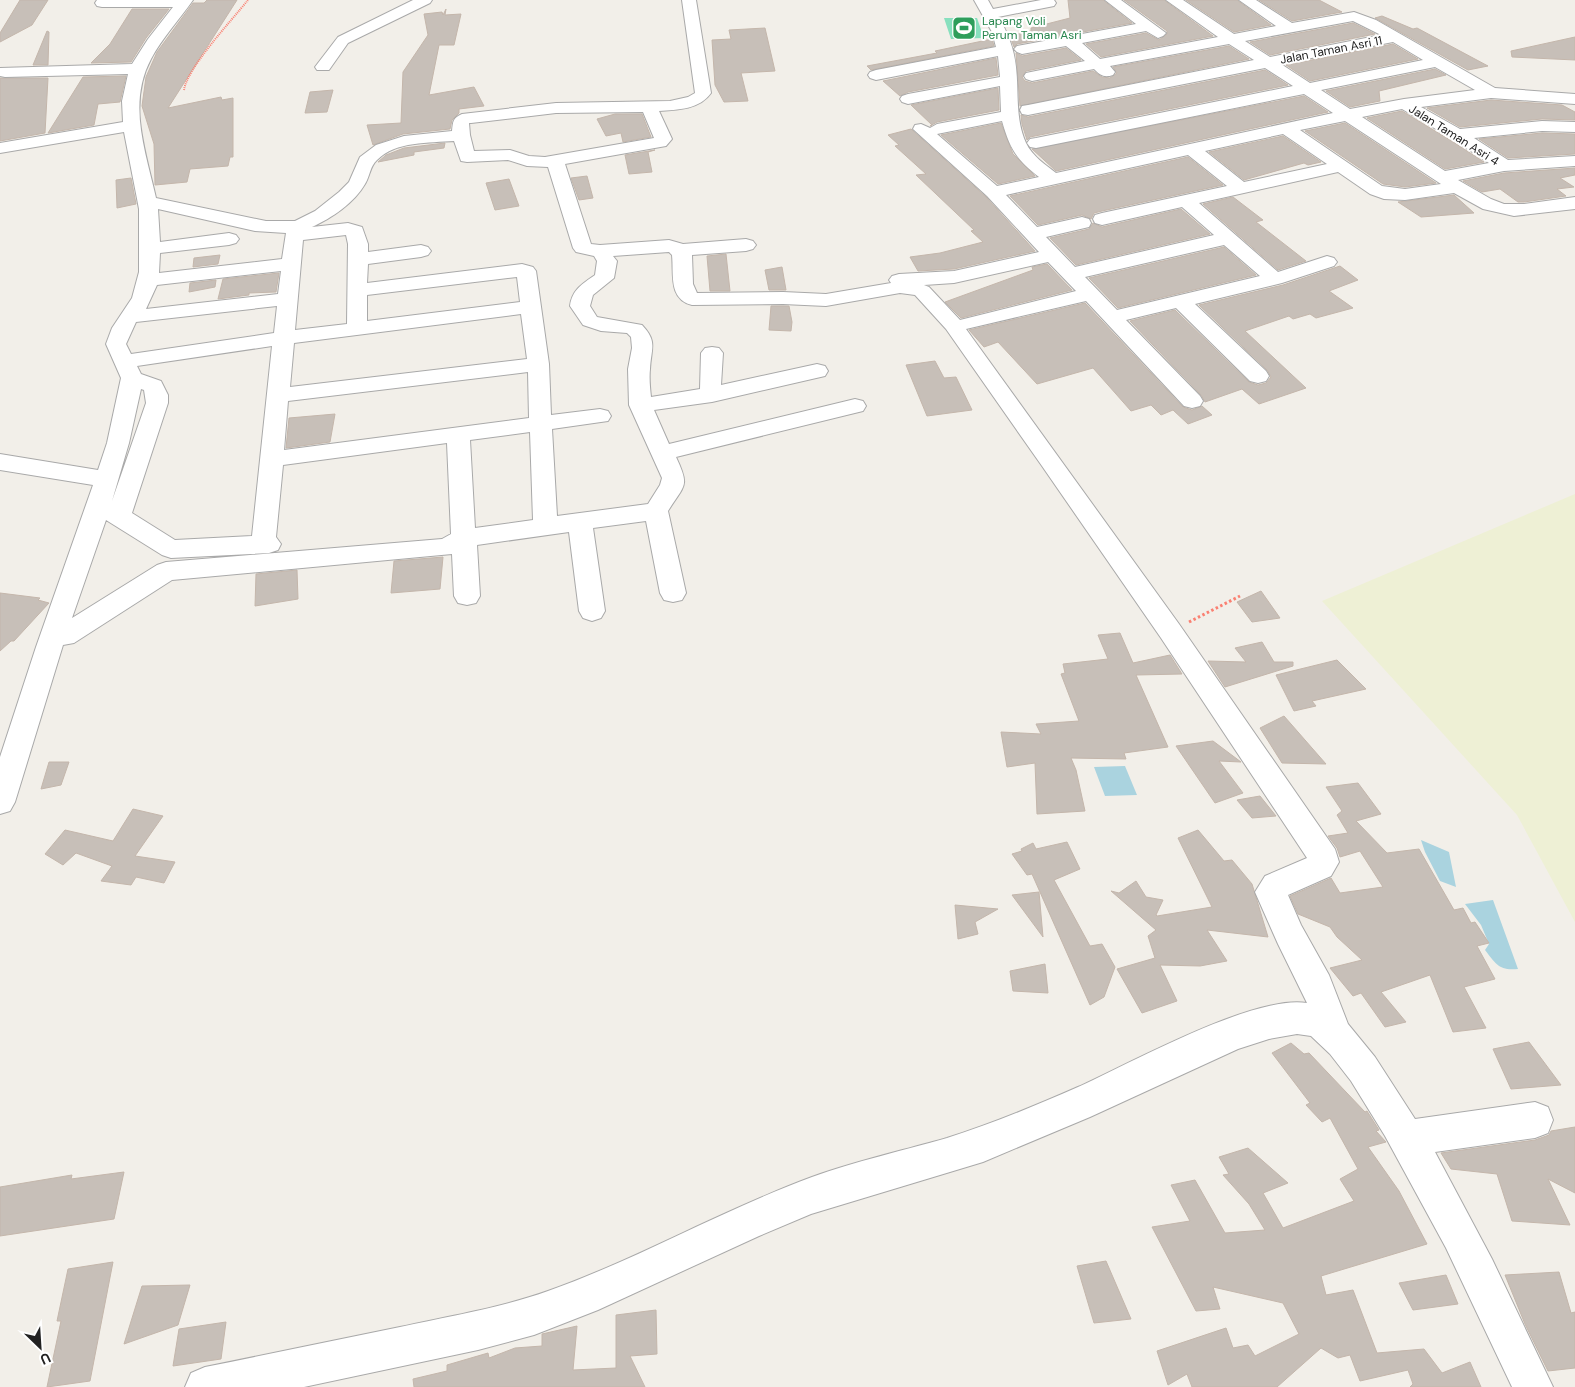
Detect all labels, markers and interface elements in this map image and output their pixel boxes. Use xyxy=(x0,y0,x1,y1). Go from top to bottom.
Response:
place label: Lapang Voli Perum Taman Asri xyxy=(982,13,1082,43)
sports icon: Lapang Voli Perum Taman Asri xyxy=(951,15,977,41)
street label: Jalan Taman Asri 11 xyxy=(1279,32,1383,68)
street label: Jalan Taman Asri 4 xyxy=(1406,101,1502,169)
north arrow xyxy=(15,1322,65,1372)
text: U xyxy=(37,1349,54,1369)

